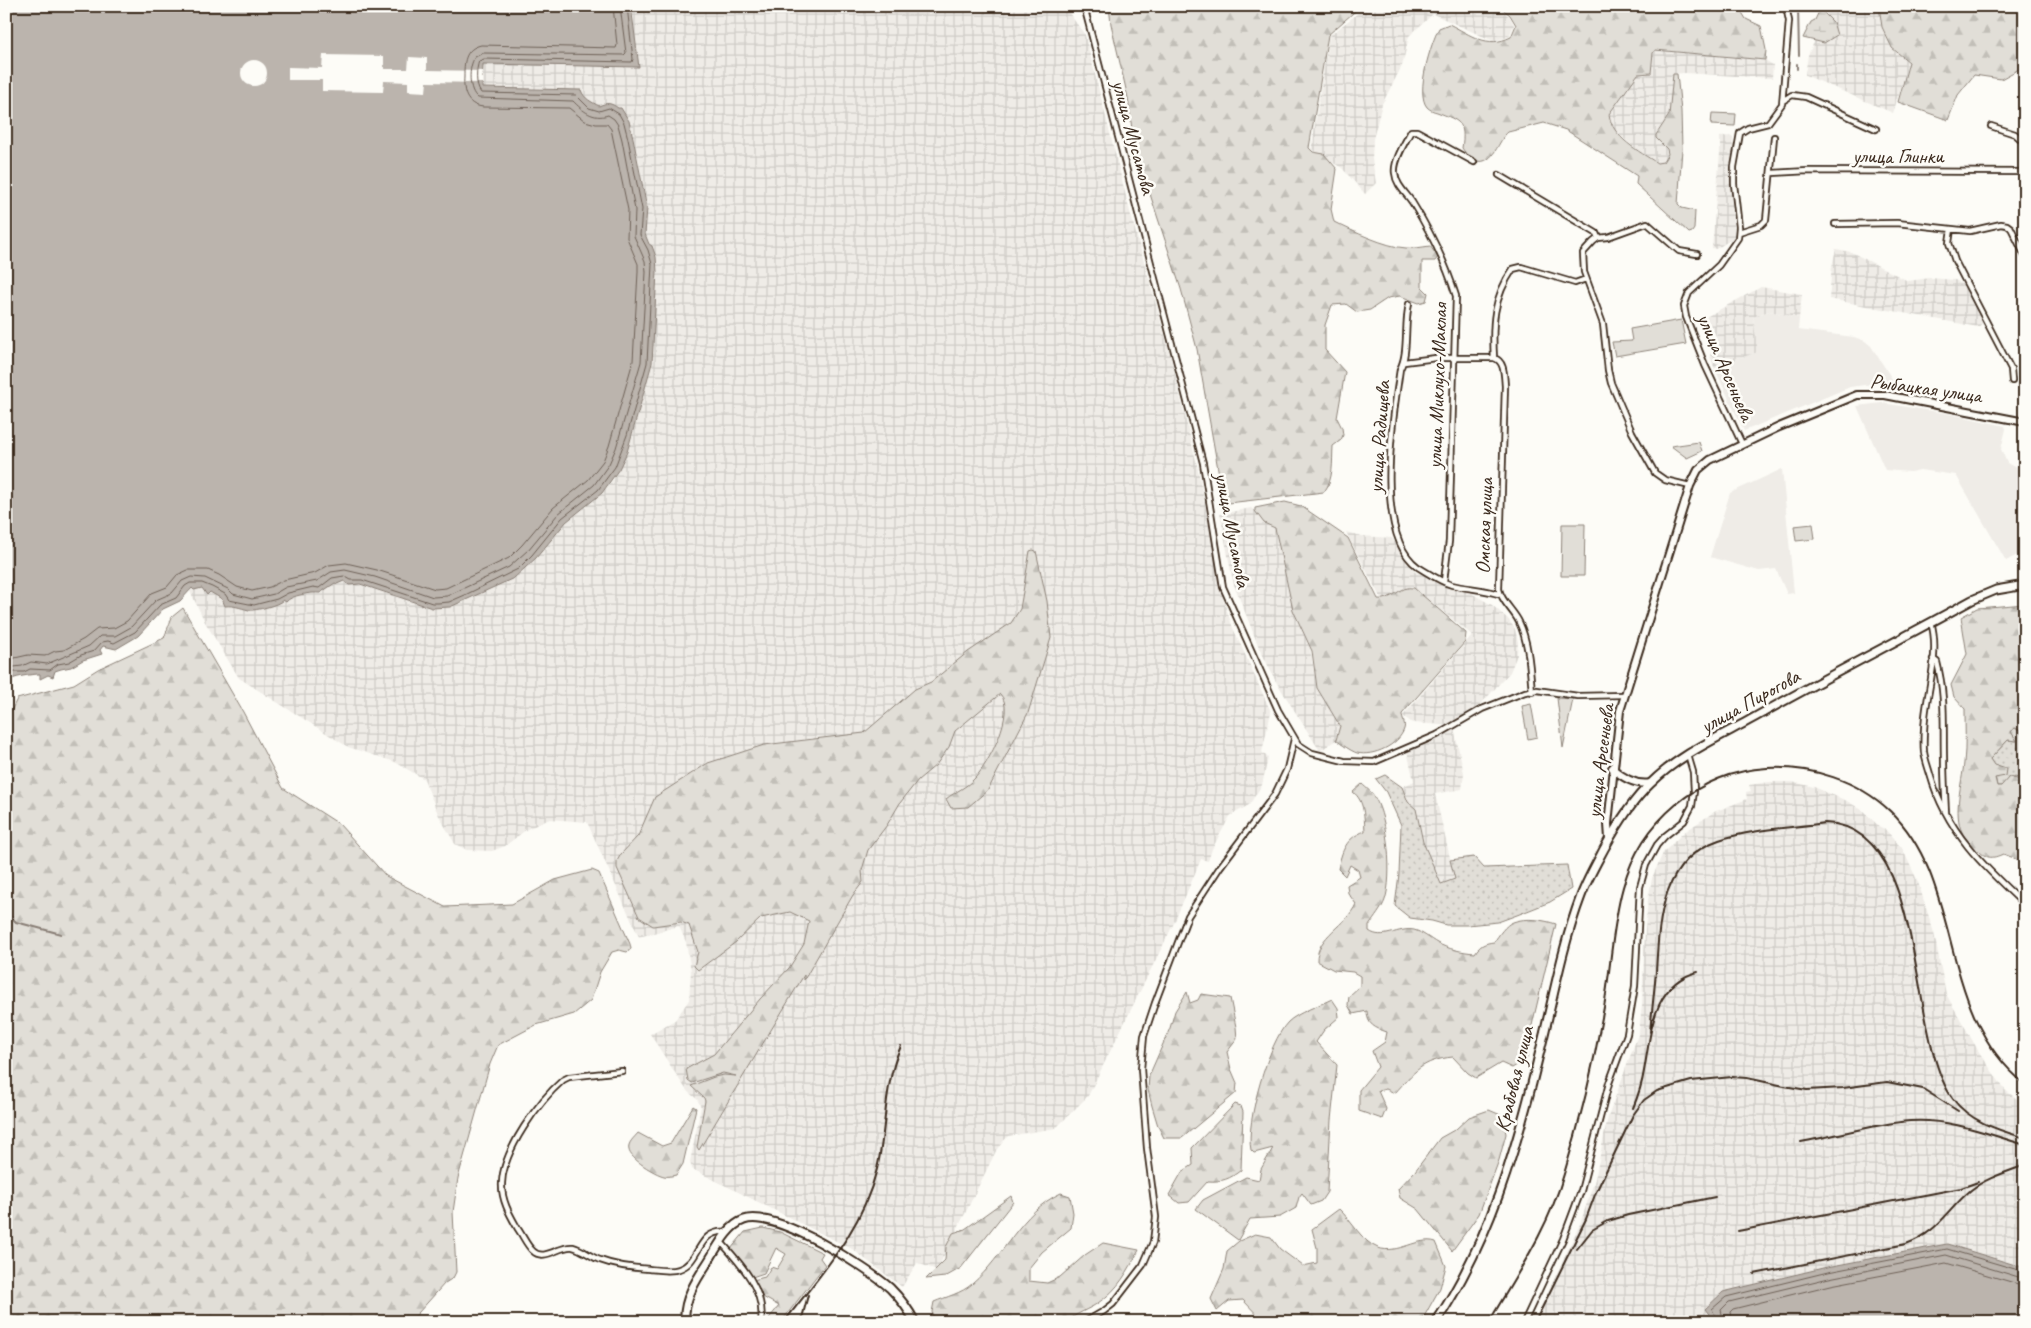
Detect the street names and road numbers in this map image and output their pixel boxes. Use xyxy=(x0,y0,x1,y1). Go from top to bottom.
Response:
street label: улица Мусатова xyxy=(1106,75,1162,199)
street label: улица Глинки xyxy=(1850,143,1945,169)
street label: улица Миклухо-Маклая xyxy=(1421,301,1453,471)
street label: улица Арсеньева xyxy=(1691,307,1761,427)
street label: Рыбацкая улица xyxy=(1869,367,1986,409)
street label: улица Радищева xyxy=(1362,378,1396,496)
street label: улица Мусатова xyxy=(1209,468,1257,592)
street label: Омская улица xyxy=(1469,476,1499,574)
street label: улица Пирогова xyxy=(1694,662,1806,740)
street label: улица Арсеньева xyxy=(1580,700,1620,822)
street label: Крабовая улица xyxy=(1488,1022,1540,1134)

